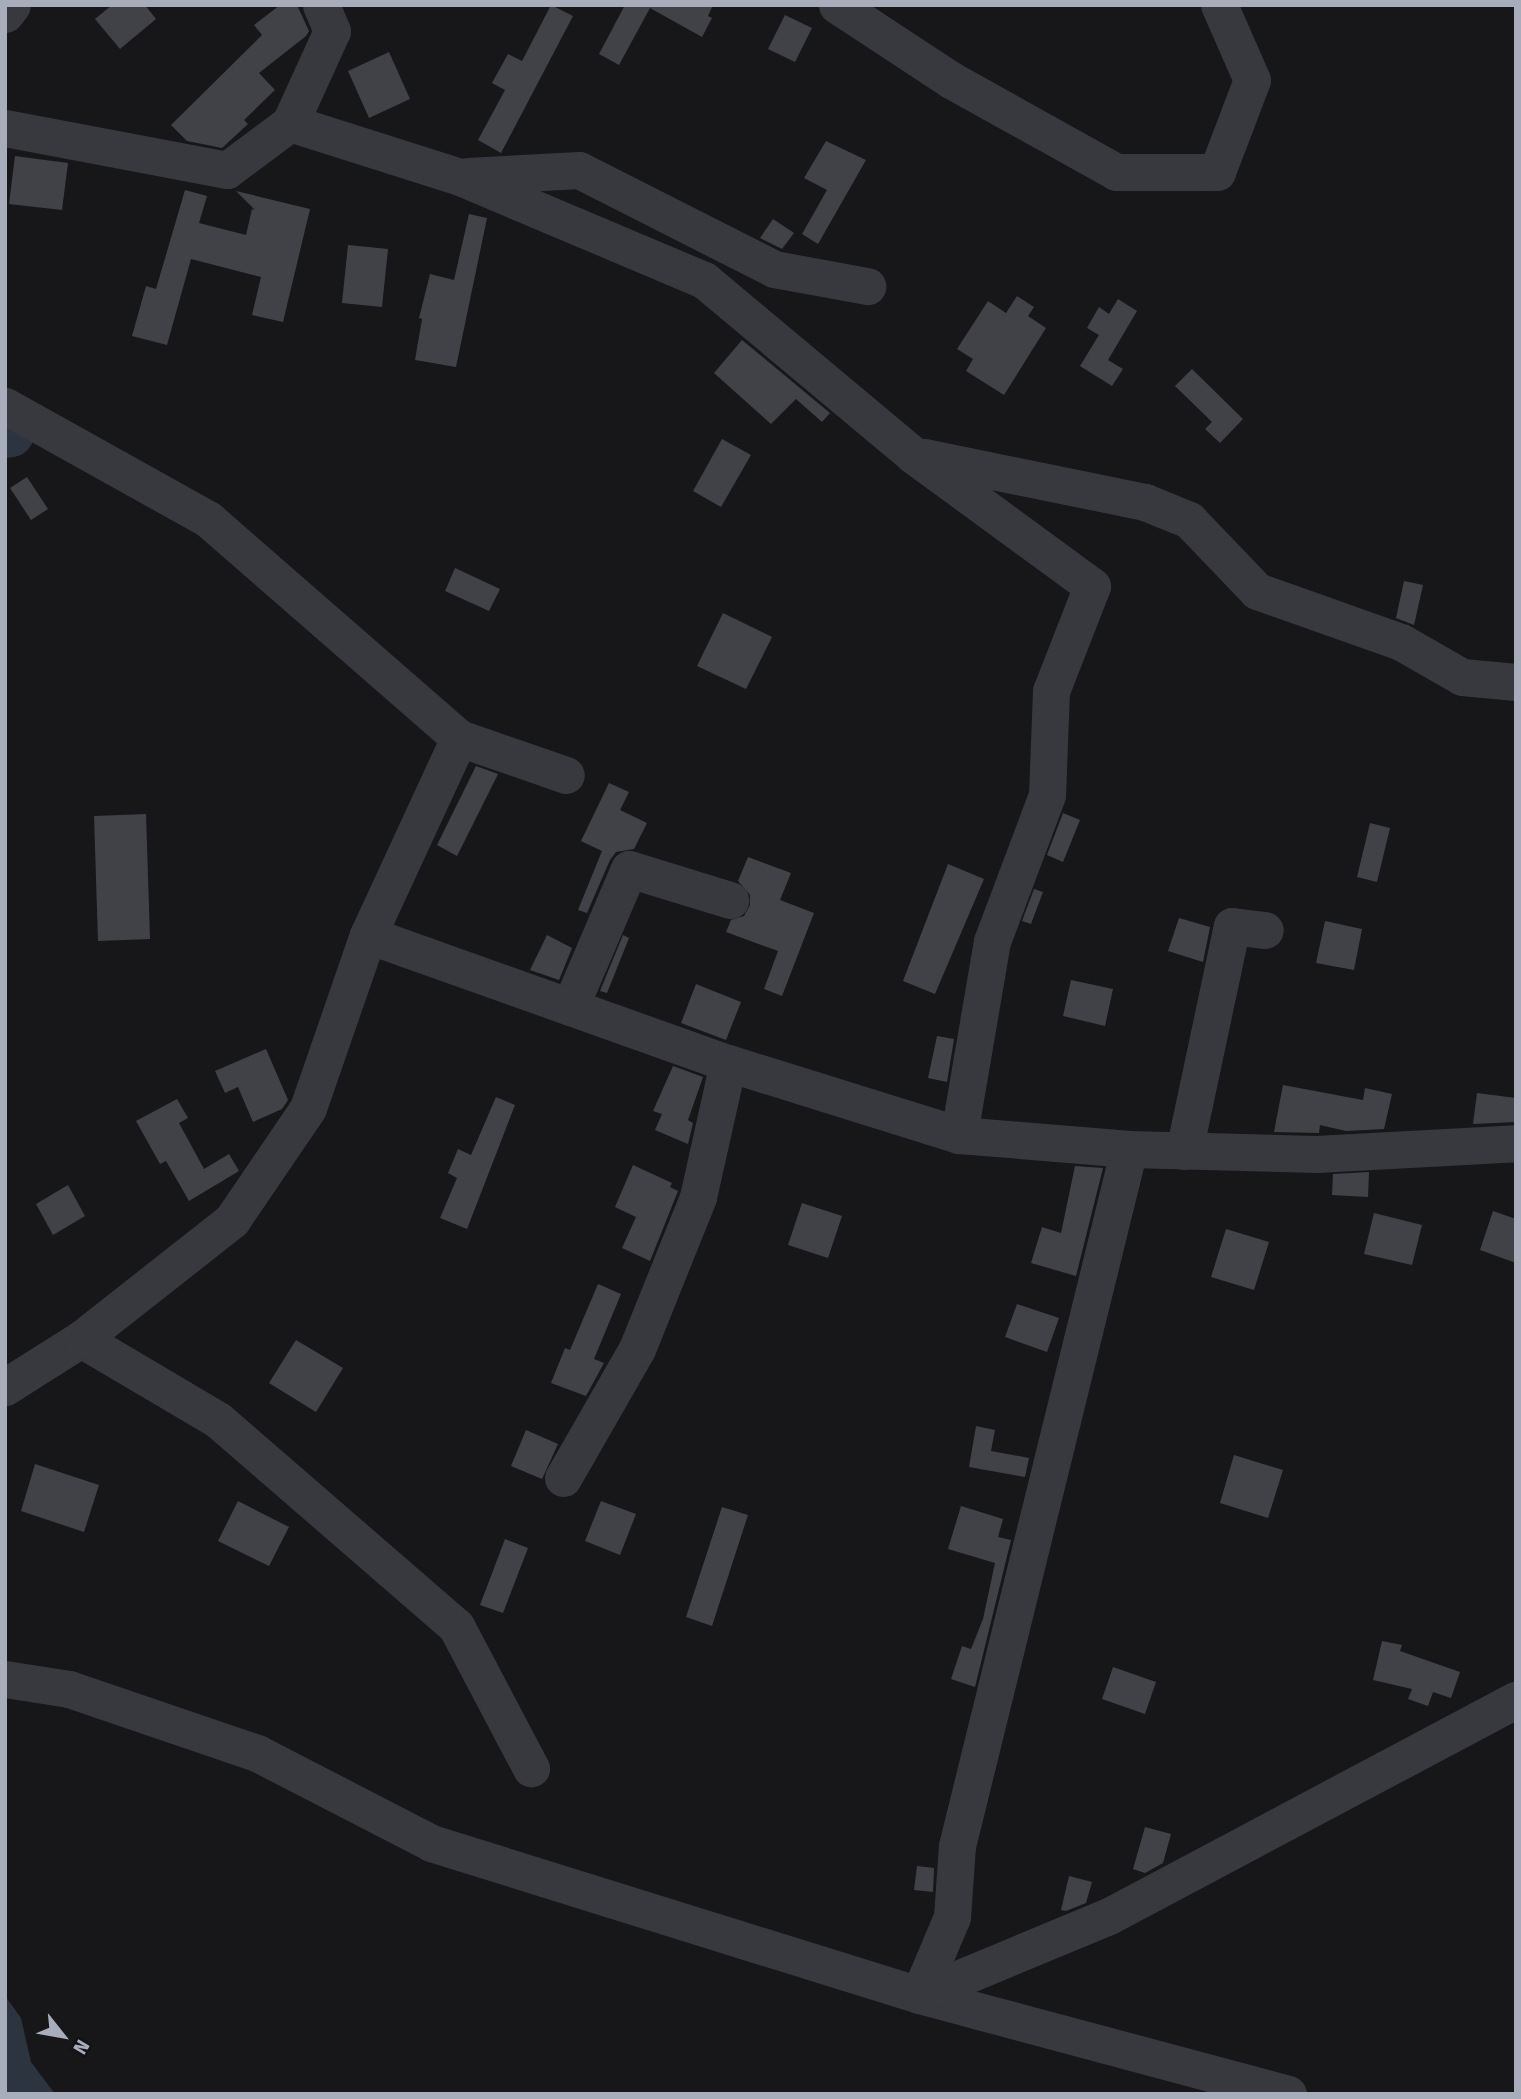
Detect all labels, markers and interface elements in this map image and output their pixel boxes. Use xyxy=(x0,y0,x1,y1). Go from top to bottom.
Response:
north arrow xyxy=(28,2001,98,2071)
text: N xyxy=(68,2036,95,2058)

